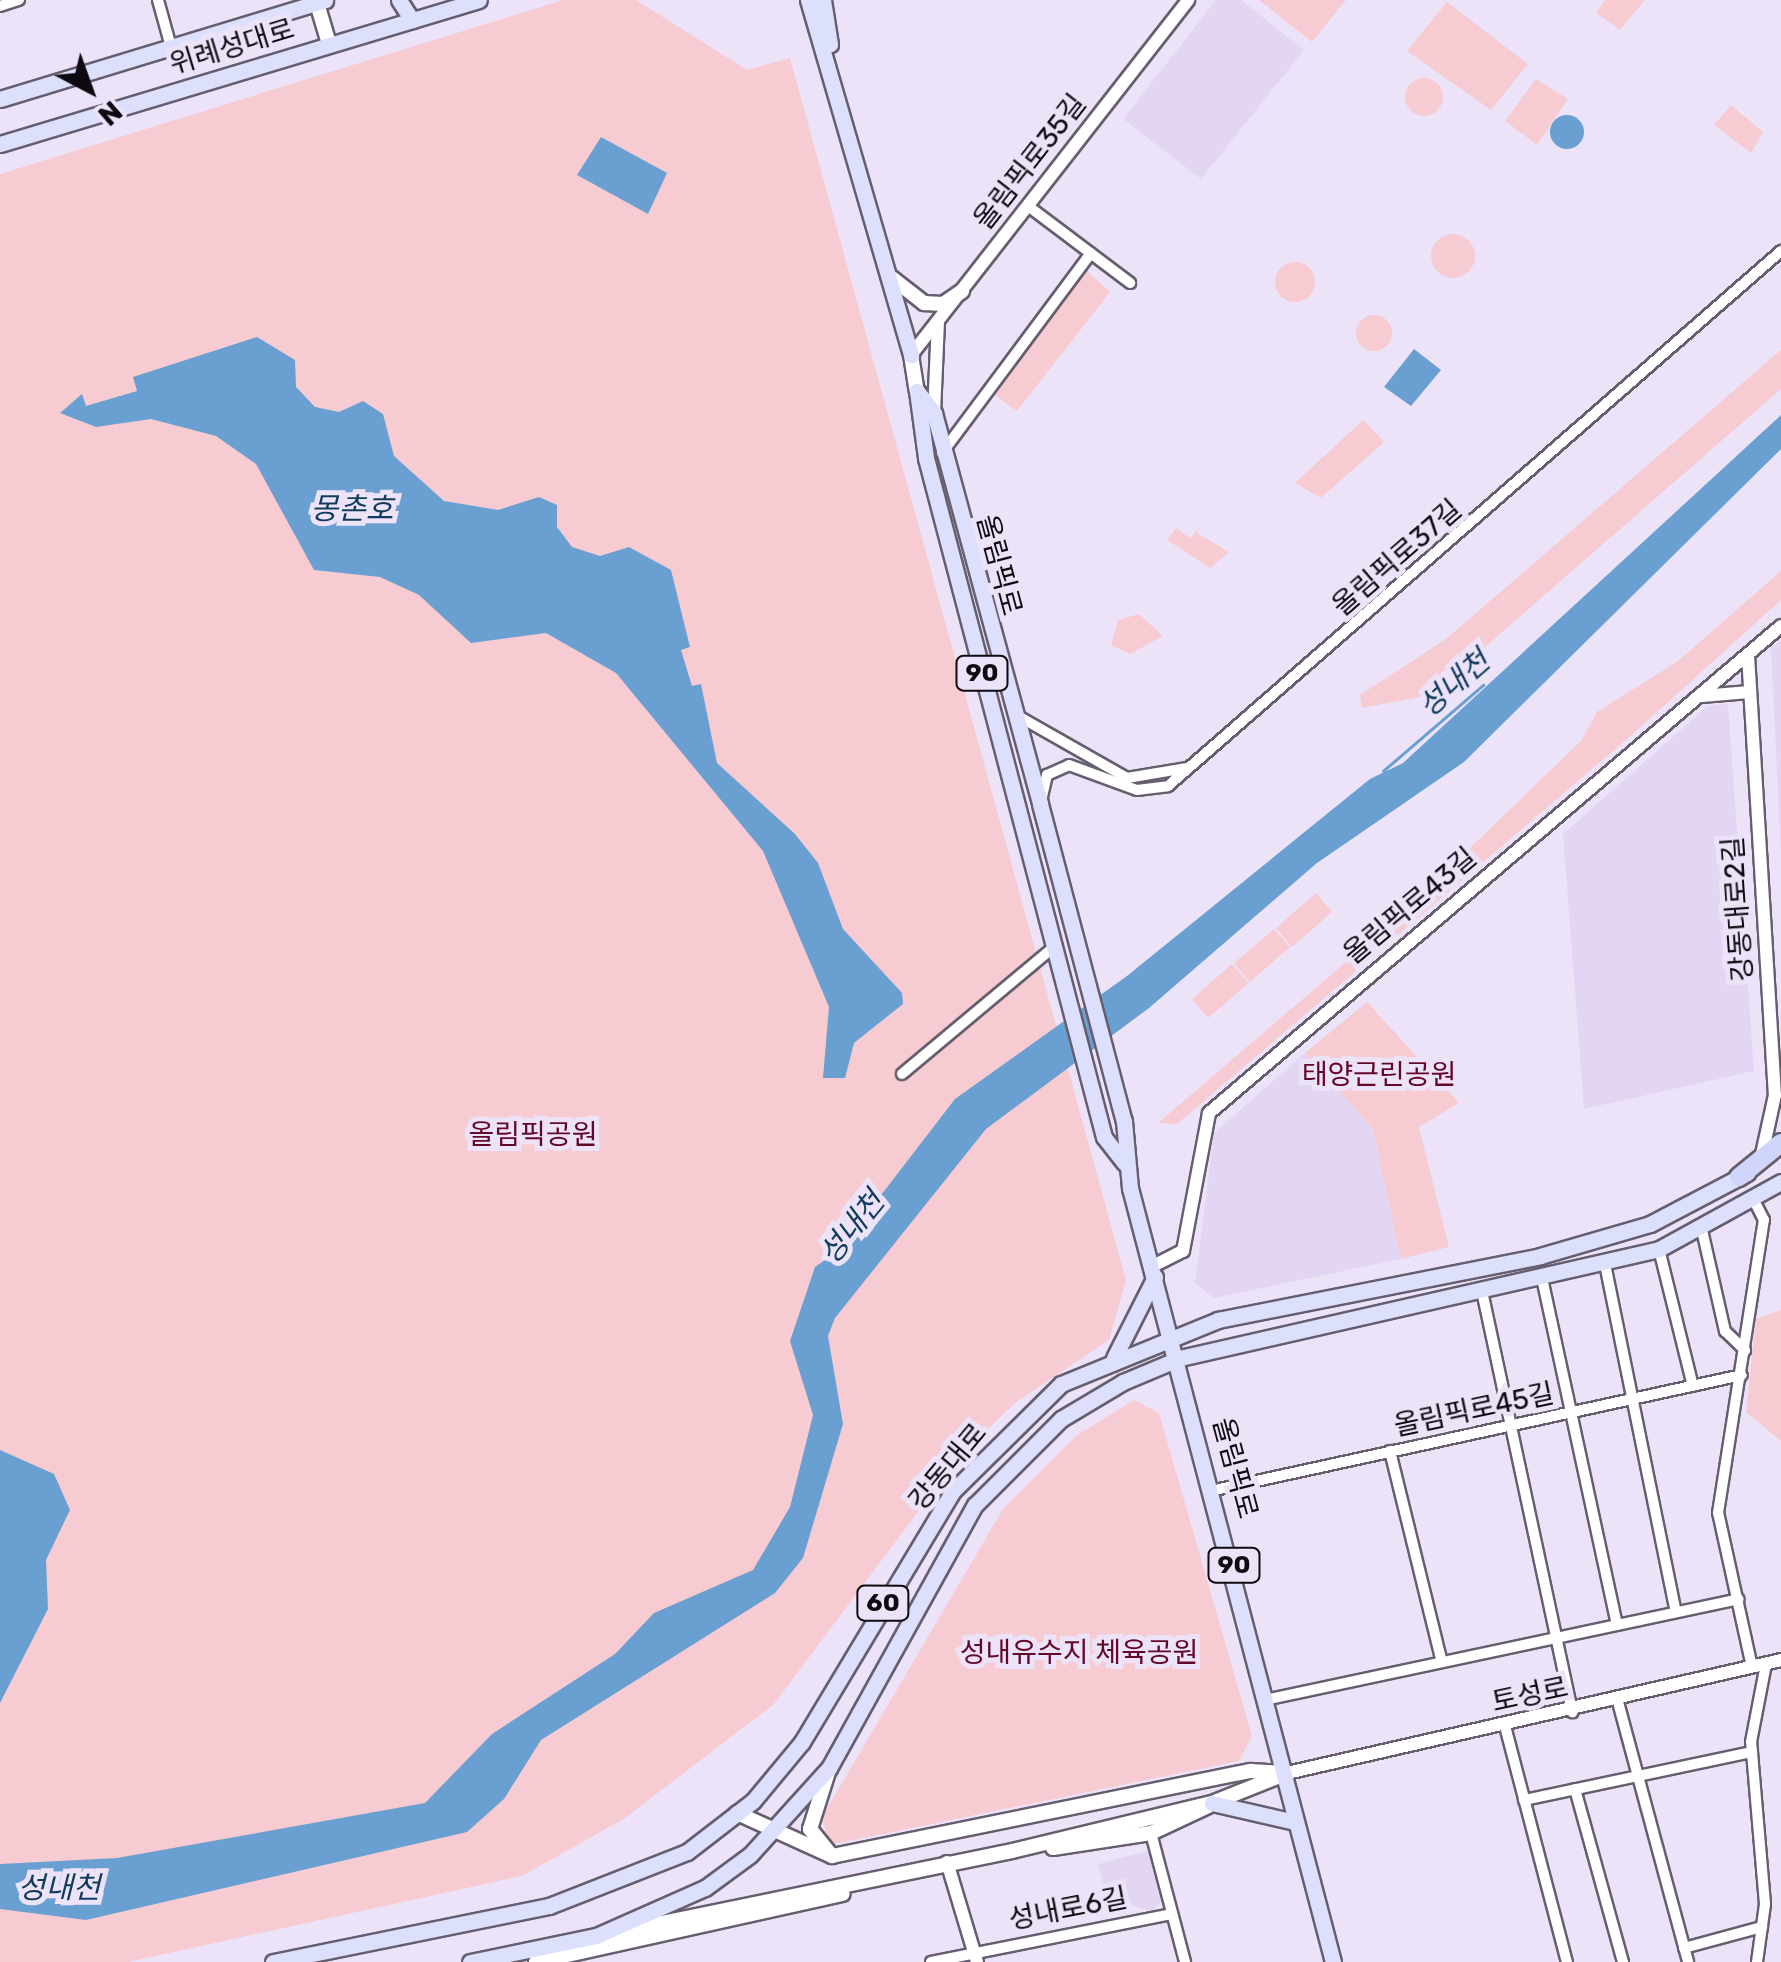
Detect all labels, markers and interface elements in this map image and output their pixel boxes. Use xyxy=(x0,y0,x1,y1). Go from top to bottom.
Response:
street label: 위례성대로 xyxy=(166,12,298,82)
north arrow xyxy=(40,40,140,140)
street label: 올림픽로35길 xyxy=(967,88,1093,236)
text: N xyxy=(92,94,128,132)
water label: 몽촌호 xyxy=(311,491,393,527)
street label: 올림픽로37길 xyxy=(1326,493,1468,623)
street label: 올림픽로 xyxy=(969,511,1029,619)
water label: 성내천 xyxy=(1411,643,1497,725)
road number: 90 xyxy=(954,653,1010,693)
street label: 강동대로2길 xyxy=(1716,835,1760,983)
street label: 올림픽로43길 xyxy=(1337,841,1483,971)
park label: 태양근린공원 xyxy=(1302,1058,1456,1092)
park label: 올림픽공원 xyxy=(469,1118,597,1152)
water label: 성내천 xyxy=(812,1184,892,1272)
street label: 올림픽로45길 xyxy=(1391,1377,1557,1443)
street label: 올림픽로 xyxy=(1205,1414,1265,1522)
street label: 강동대로 xyxy=(902,1417,994,1517)
road number: 90 xyxy=(1206,1545,1262,1585)
road number: 60 xyxy=(856,1583,910,1623)
park label: 성내유수지 체육공원 xyxy=(960,1636,1198,1670)
street label: 토성로 xyxy=(1489,1671,1571,1719)
water label: 성내천 xyxy=(18,1870,100,1906)
street label: 성내로6길 xyxy=(1006,1881,1130,1937)

